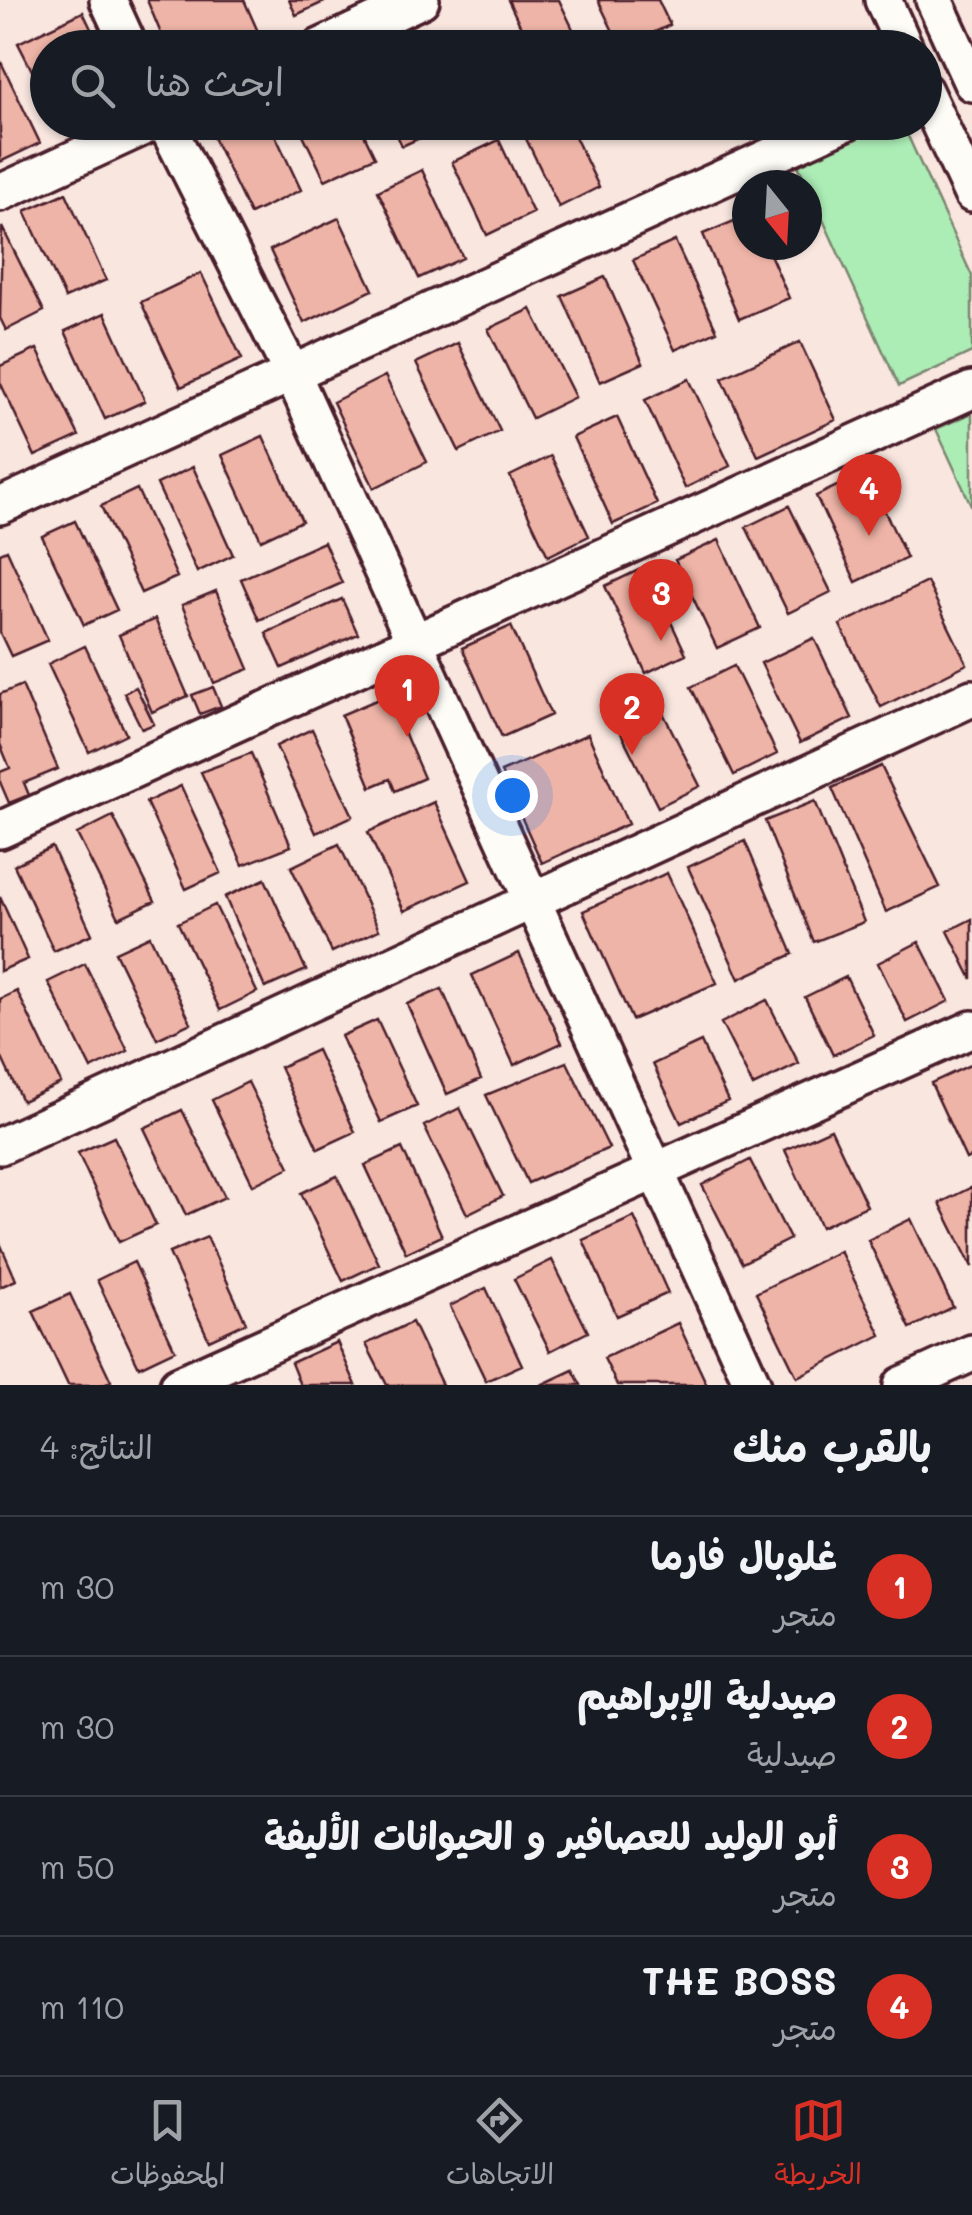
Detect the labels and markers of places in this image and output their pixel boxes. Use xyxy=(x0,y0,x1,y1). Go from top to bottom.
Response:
pin: 4 xyxy=(836,454,902,536)
pin: 3 xyxy=(628,558,694,641)
pin: 1 xyxy=(374,654,440,737)
pin: 2 xyxy=(600,672,664,755)

